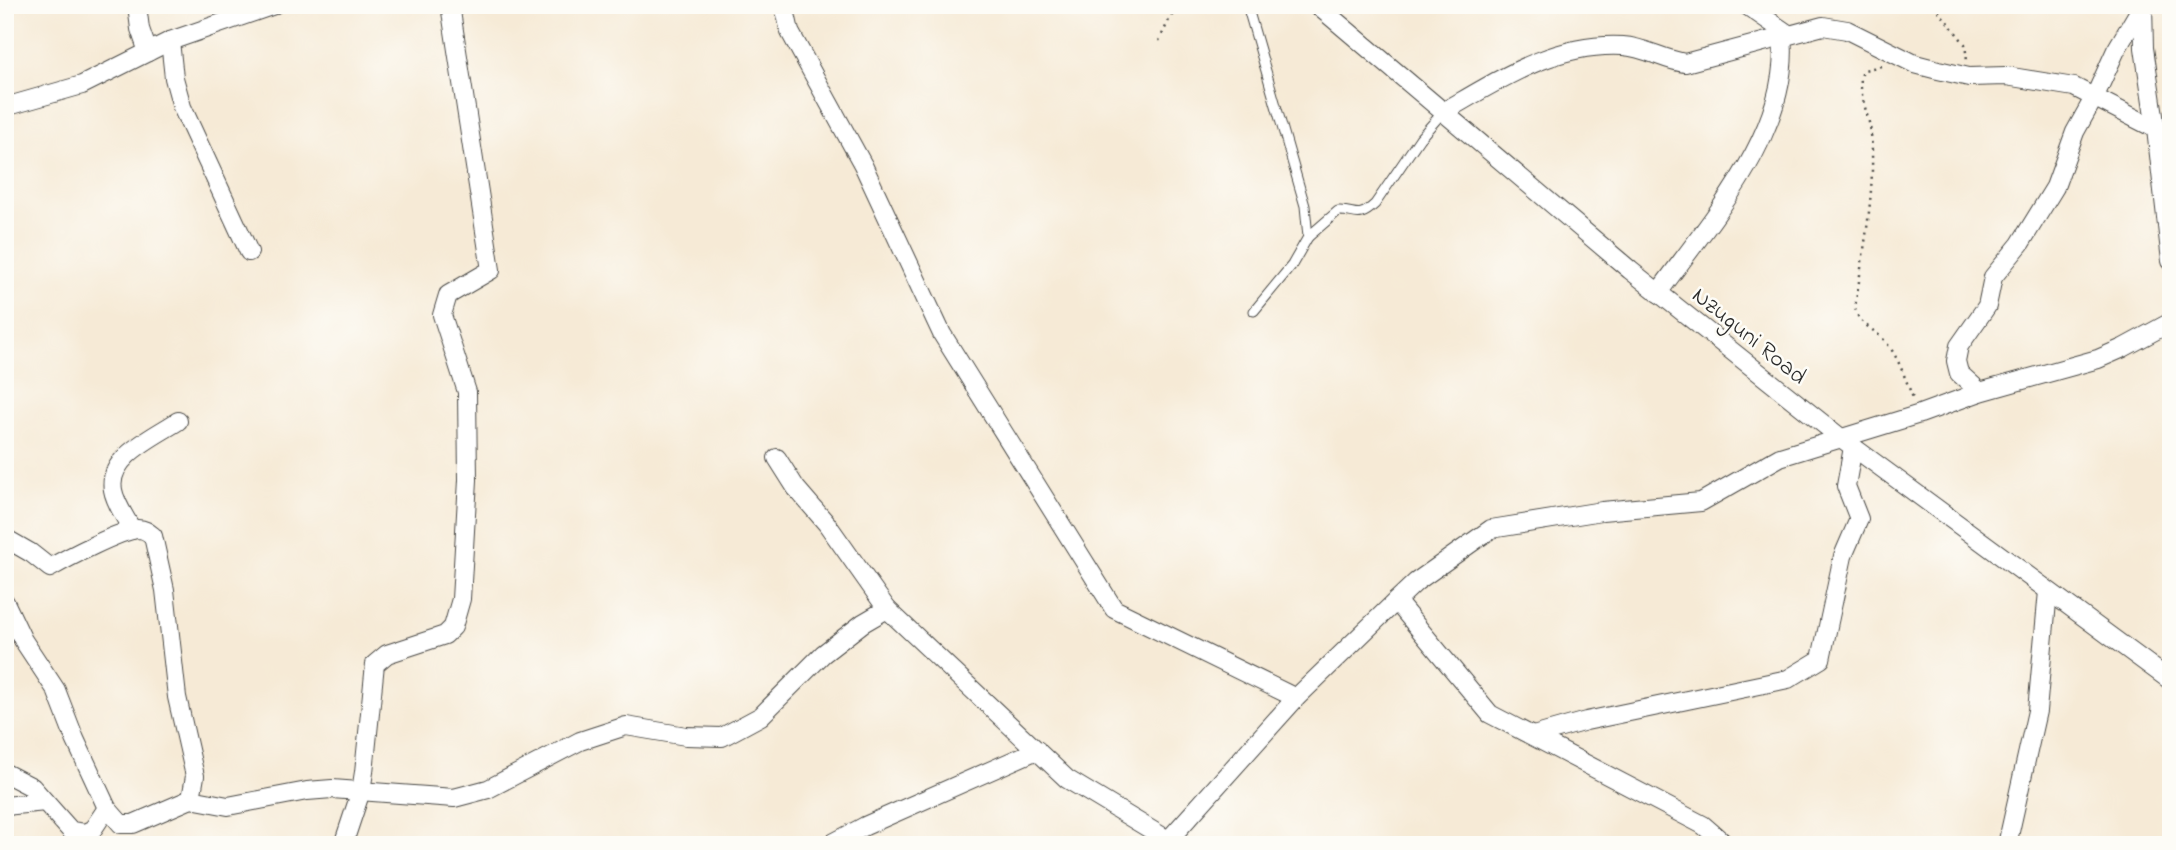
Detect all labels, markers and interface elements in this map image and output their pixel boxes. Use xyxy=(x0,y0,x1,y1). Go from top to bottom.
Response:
street label: Nzuguni Road xyxy=(1684,280,1814,395)

